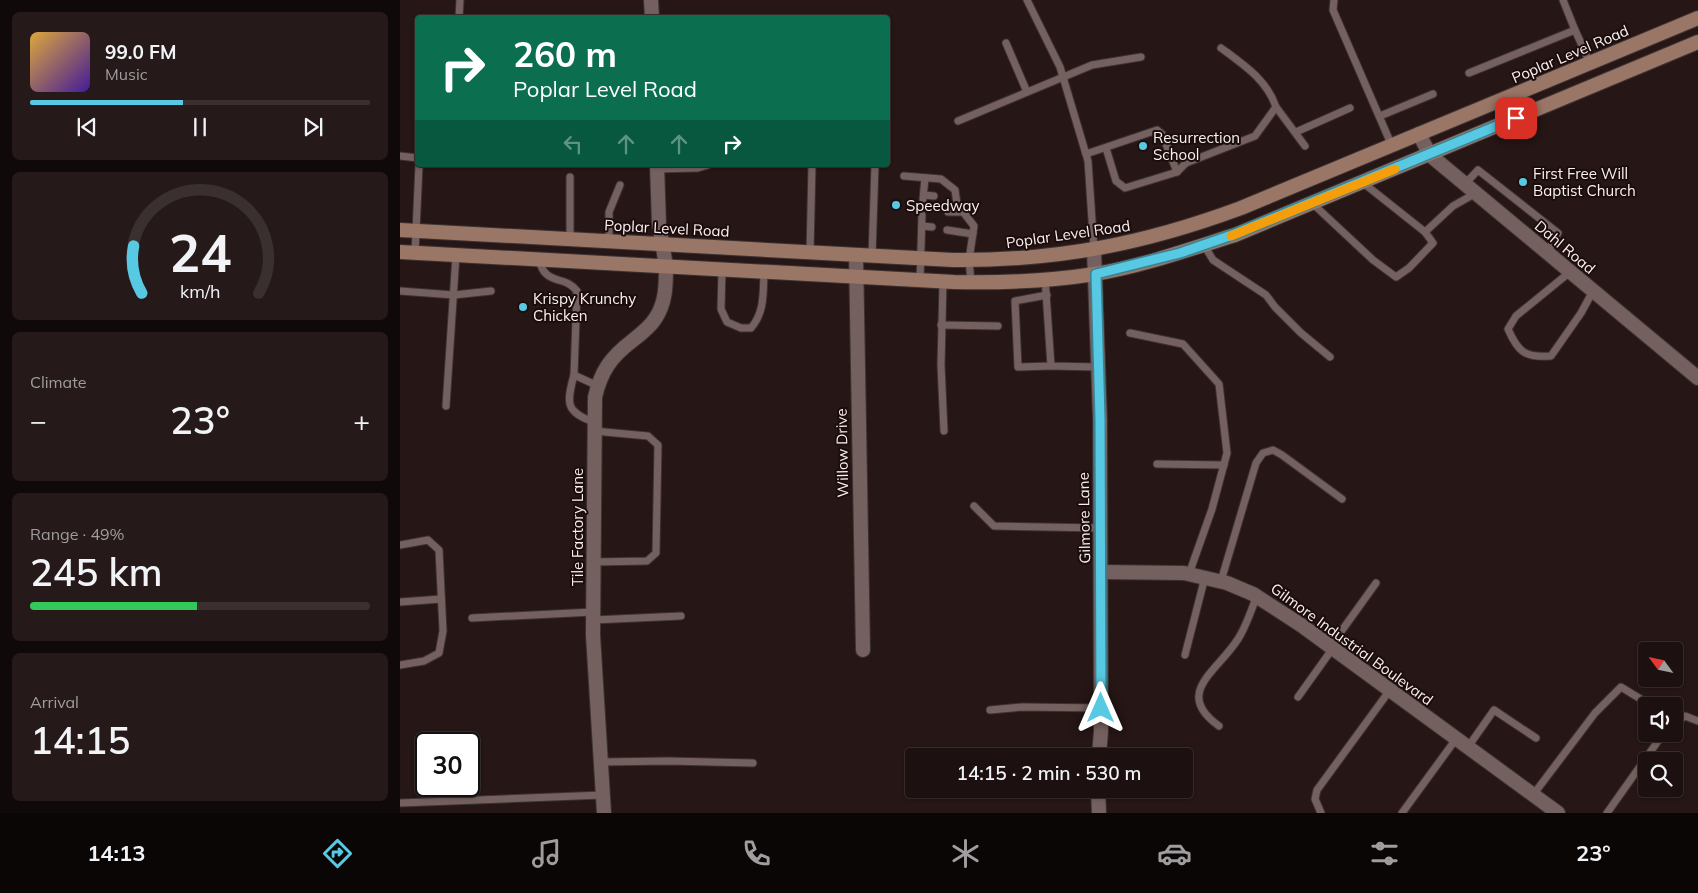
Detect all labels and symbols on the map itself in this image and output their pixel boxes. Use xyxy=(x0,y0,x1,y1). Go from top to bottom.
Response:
street label: Poplar Level Road xyxy=(1509,21,1631,87)
pin xyxy=(1495,97,1537,139)
place label: Resurrection School xyxy=(1153,128,1240,164)
marker: Resurrection School xyxy=(1137,140,1149,152)
place label: First Free Will Baptist Church xyxy=(1533,164,1636,200)
marker: First Free Will Baptist Church xyxy=(1517,176,1529,188)
place label: Speedway xyxy=(906,196,979,215)
marker: Speedway xyxy=(890,199,902,211)
street label: Poplar Level Road xyxy=(604,215,730,241)
street label: Poplar Level Road xyxy=(1005,216,1131,252)
street label: Dahl Road xyxy=(1531,216,1599,278)
place label: Krispy Krunchy Chicken xyxy=(533,289,636,325)
marker: Krispy Krunchy Chicken xyxy=(517,301,529,313)
street label: Willow Drive xyxy=(832,408,852,498)
street label: Tile Factory Lane xyxy=(568,468,587,586)
street label: Gilmore Lane xyxy=(1074,472,1094,564)
street label: Gilmore Industrial Boulevard xyxy=(1267,579,1437,709)
north arrow xyxy=(1638,642,1682,688)
position arrow xyxy=(1074,681,1126,733)
speed limit sign: 30 xyxy=(415,732,480,797)

